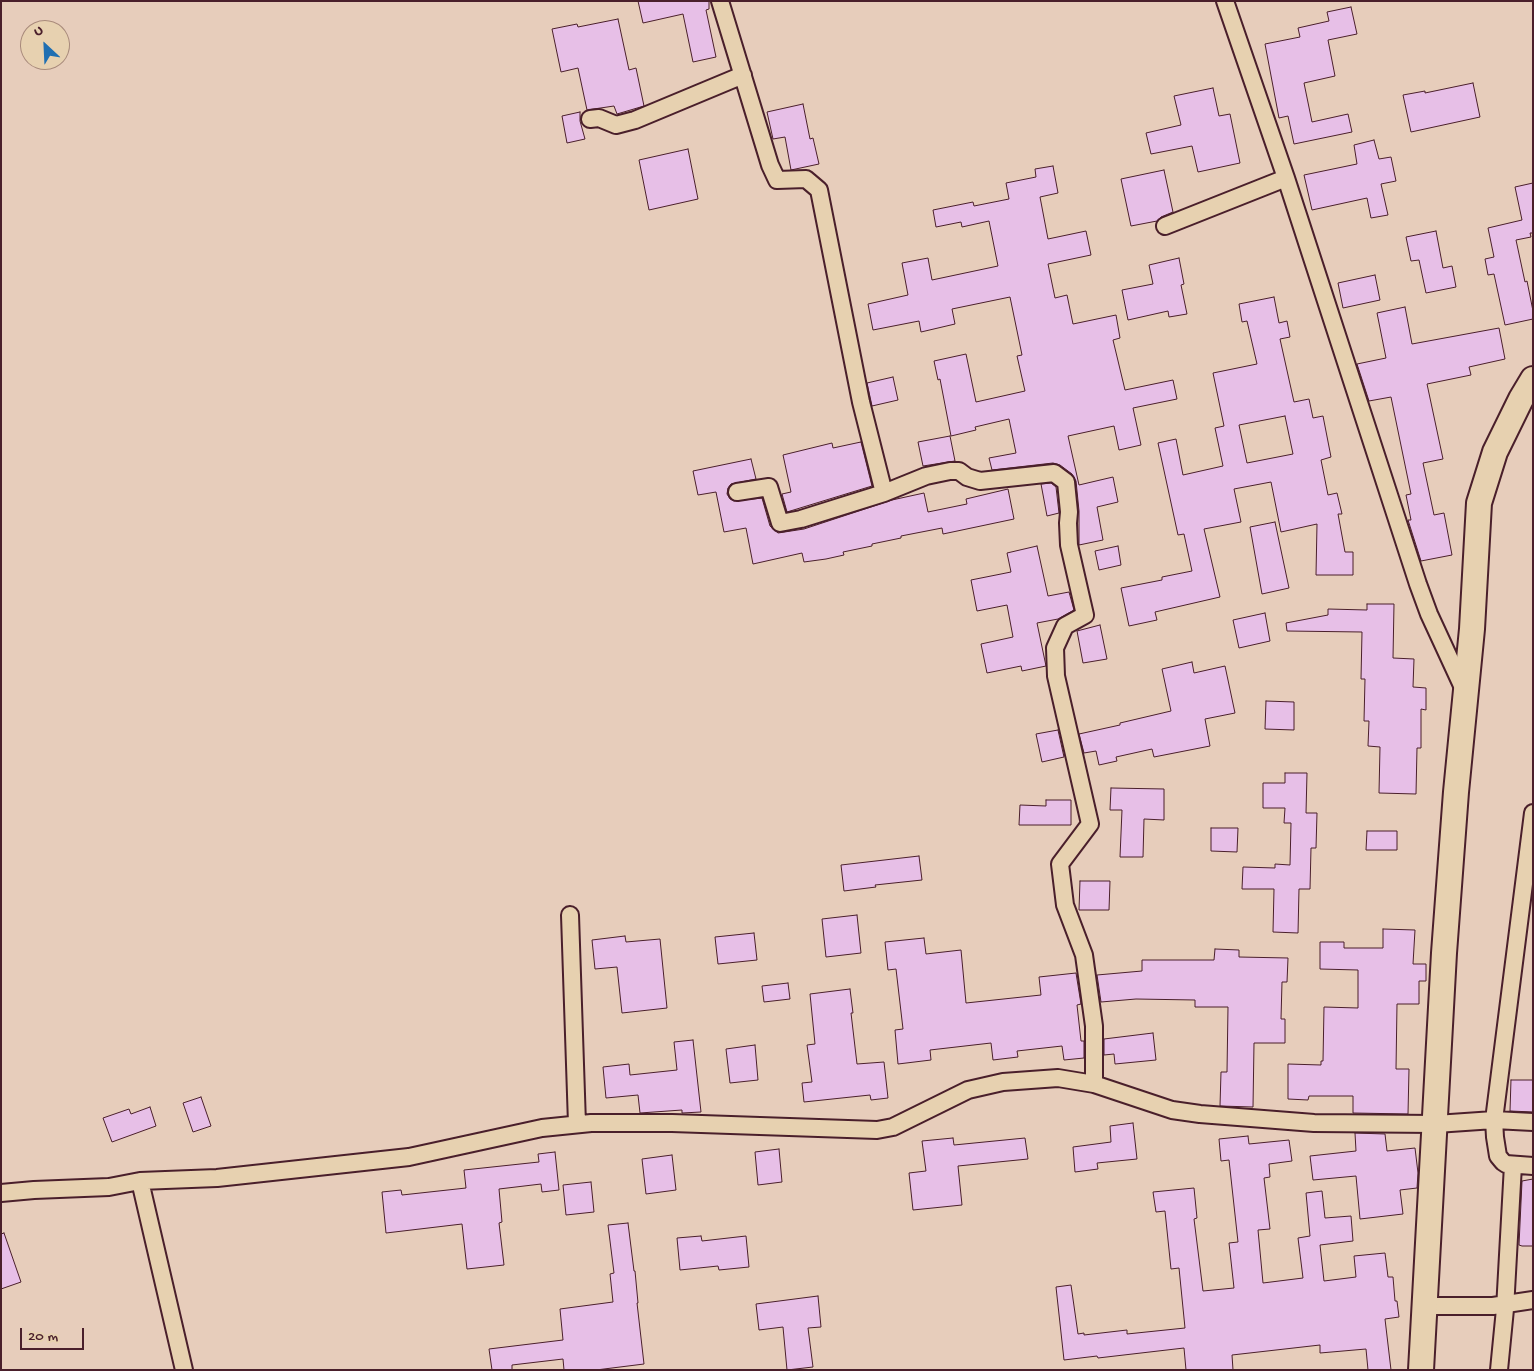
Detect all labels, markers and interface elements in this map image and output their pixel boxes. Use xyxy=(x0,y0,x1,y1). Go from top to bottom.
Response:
north arrow xyxy=(20,20,70,70)
text: U xyxy=(32,22,46,41)
scale bar xyxy=(22,1318,86,1350)
text: 20 m xyxy=(28,1328,58,1346)

